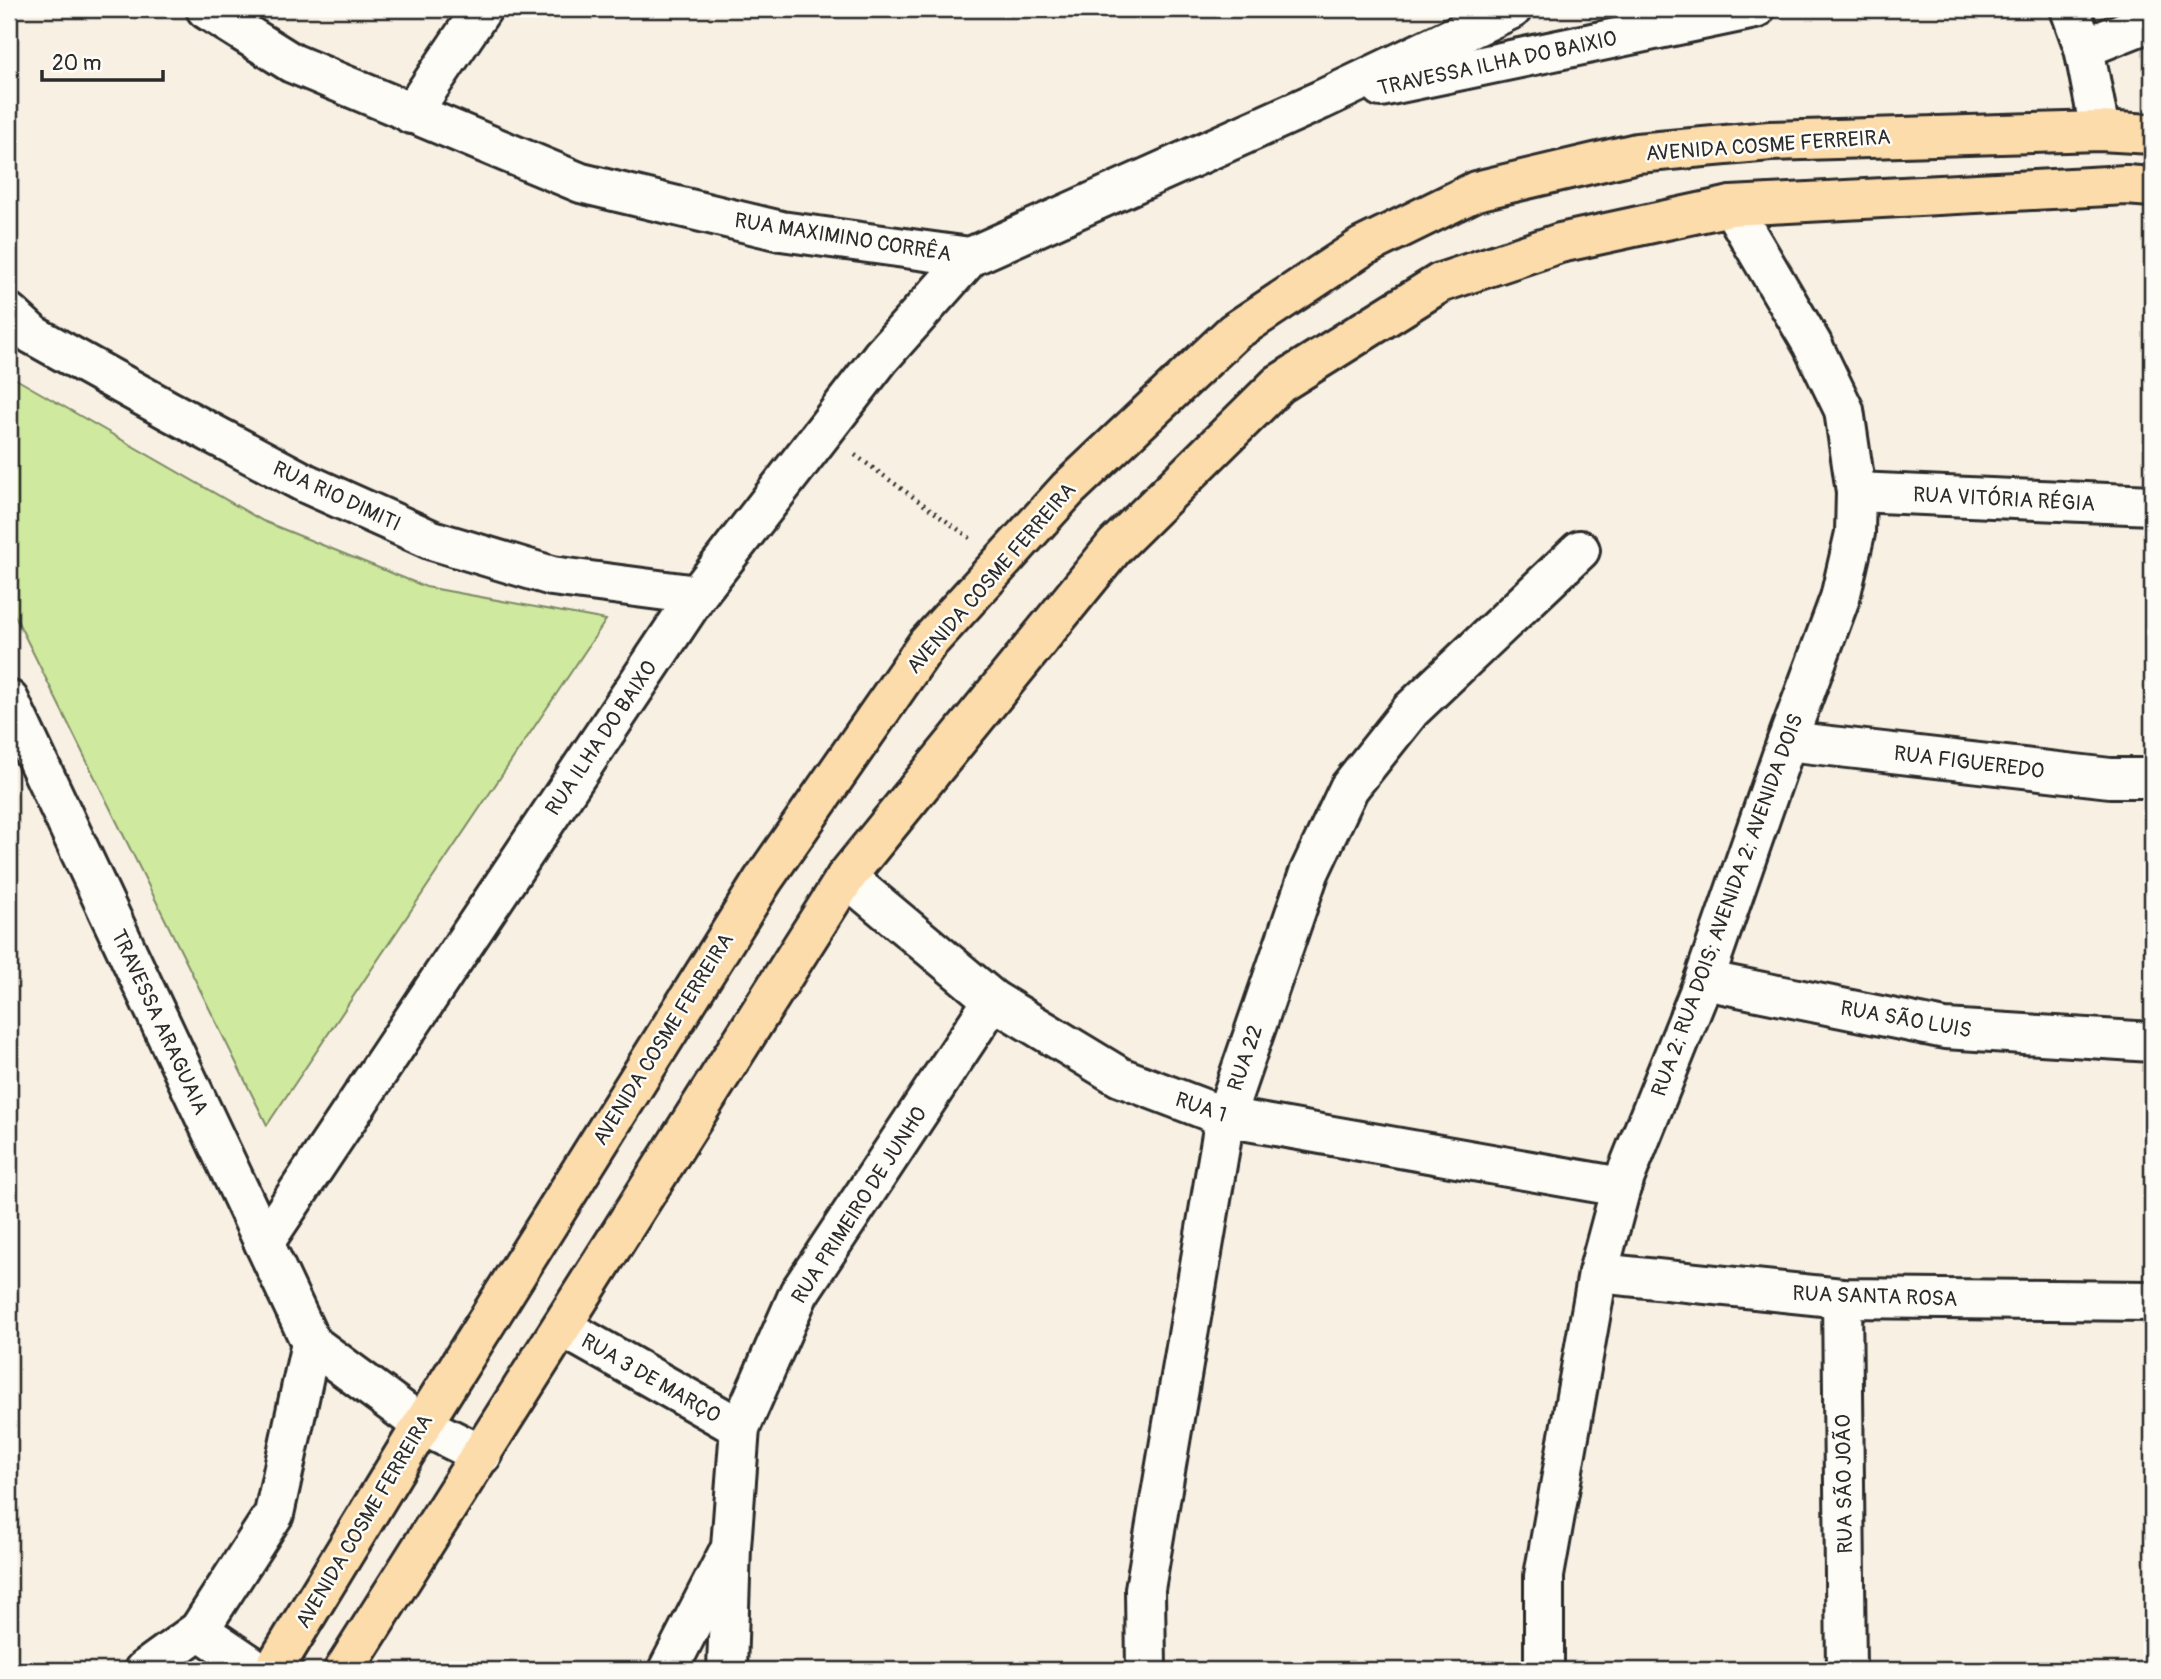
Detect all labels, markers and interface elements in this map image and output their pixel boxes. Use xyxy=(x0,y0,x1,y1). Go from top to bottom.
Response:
street label: TRAVESSA ILHA DO BAIXIO xyxy=(1375,25,1619,102)
scale bar xyxy=(42,38,163,82)
text: 20 m xyxy=(52,50,101,77)
street label: AVENIDA COSME FERREIRA xyxy=(1645,123,1891,168)
street label: RUA MAXIMINO CORRÊA xyxy=(733,206,953,268)
street label: RUA RIO DIMITI xyxy=(269,455,405,538)
street label: AVENIDA COSME FERREIRA xyxy=(901,477,1082,680)
street label: RUA VITÓRIA RÉGIA xyxy=(1912,480,2096,518)
street label: RUA ILHA DO BAIXO xyxy=(540,656,663,821)
street label: RUA 2; RUA DOIS; AVENIDA 2; AVENIDA DOIS xyxy=(1646,710,1809,1100)
street label: RUA FIGUEREDO xyxy=(1892,740,2046,785)
street label: TRAVESSA ARAGUAIA xyxy=(105,925,214,1119)
street label: AVENIDA COSME FERREIRA xyxy=(587,928,740,1150)
street label: RUA SÃO LUIS xyxy=(1838,995,1973,1044)
street label: RUA 22 xyxy=(1222,1022,1269,1095)
street label: RUA 1 xyxy=(1172,1086,1230,1129)
street label: RUA PRIMEIRO DE JUNHO xyxy=(786,1102,933,1309)
street label: RUA SANTA ROSA xyxy=(1792,1280,1958,1313)
street label: RUA 3 DE MARÇO xyxy=(576,1328,725,1429)
street label: AVENIDA COSME FERREIRA xyxy=(290,1409,439,1633)
street label: RUA SÃO JOÃO xyxy=(1830,1414,1859,1554)

